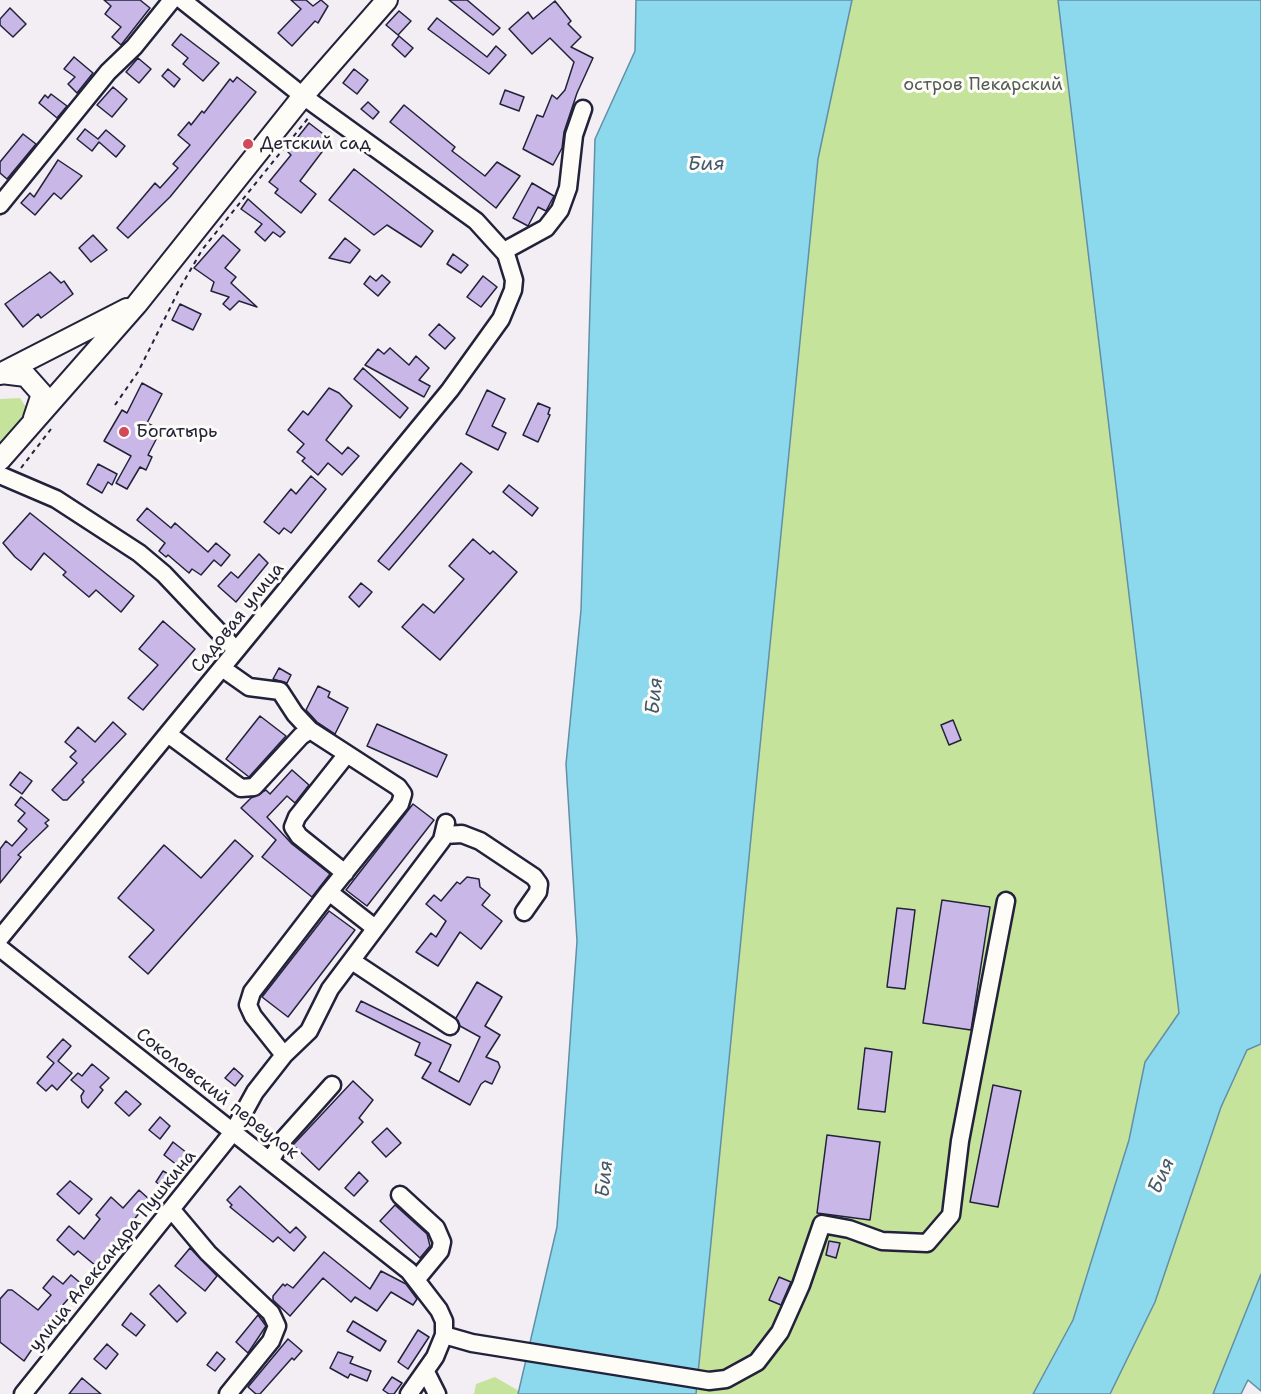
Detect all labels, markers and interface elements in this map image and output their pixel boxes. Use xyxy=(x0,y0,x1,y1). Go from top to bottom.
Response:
park label: остров Пекарский xyxy=(903,74,1063,96)
place label: Детский сад xyxy=(260,133,371,155)
marker: Детский сад xyxy=(241,137,255,151)
water label: Бия xyxy=(688,153,724,177)
place label: Богатырь xyxy=(136,421,217,443)
marker: Богатырь xyxy=(117,425,131,439)
street label: Садовая улица xyxy=(187,559,289,677)
water label: Бия xyxy=(641,676,669,716)
street label: Соколовский переулок xyxy=(131,1024,303,1164)
street label: улица Александра Пушкина xyxy=(25,1146,201,1356)
water label: Бия xyxy=(1143,1154,1181,1198)
water label: Бия xyxy=(591,1159,619,1199)

